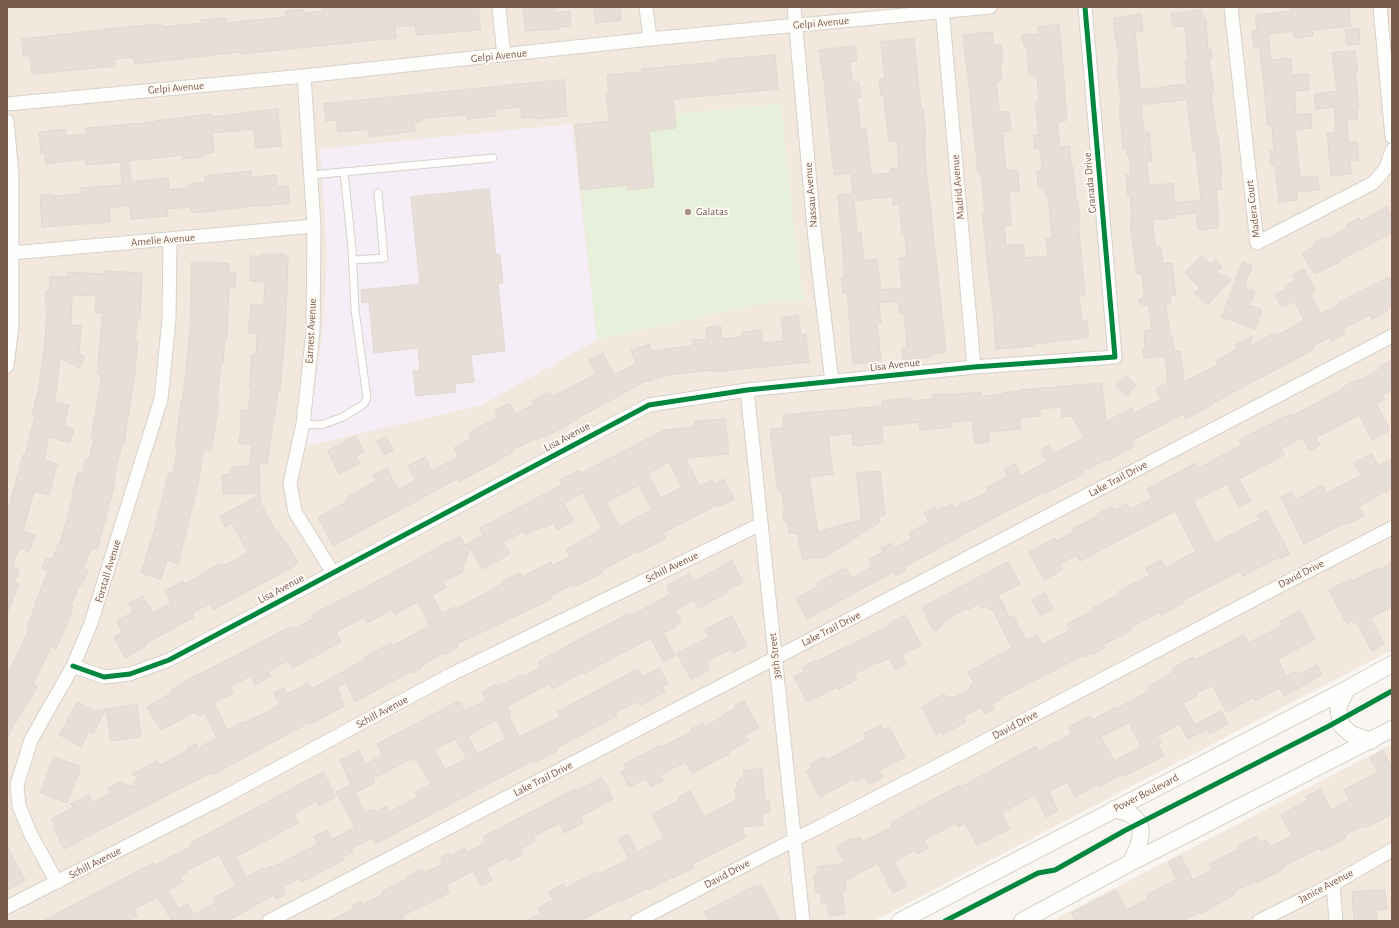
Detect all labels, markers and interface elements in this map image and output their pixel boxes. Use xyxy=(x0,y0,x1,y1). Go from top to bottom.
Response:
street label: Gelpi Avenue xyxy=(792,14,850,32)
street label: Gelpi Avenue xyxy=(470,46,528,66)
street label: Gelpi Avenue xyxy=(147,79,205,97)
street label: Granada Drive xyxy=(1081,152,1099,214)
street label: Madrid Avenue xyxy=(949,154,967,220)
street label: Nassau Avenue xyxy=(802,162,820,228)
street label: Madera Court xyxy=(1243,179,1263,239)
place label: Galatas xyxy=(696,205,728,219)
marker: Galatas xyxy=(683,207,693,217)
street label: Amelie Avenue xyxy=(130,231,196,249)
street label: Earnest Avenue xyxy=(303,298,319,364)
street label: Lisa Avenue xyxy=(869,356,921,374)
street label: Lisa Avenue xyxy=(542,419,592,455)
street label: Lake Trail Drive xyxy=(1086,458,1150,500)
street label: Forstall Avenue xyxy=(92,538,124,604)
street label: Schill Avenue xyxy=(644,549,700,585)
street label: David Drive xyxy=(1276,557,1326,591)
street label: Lisa Avenue xyxy=(256,571,306,607)
street label: Lake Trail Drive xyxy=(799,608,863,650)
street label: 39th Street xyxy=(766,632,784,680)
street label: Schill Avenue xyxy=(354,693,410,731)
street label: David Drive xyxy=(990,707,1040,743)
street label: Lake Trail Drive xyxy=(511,758,575,800)
street label: Power Boulevard xyxy=(1111,771,1181,815)
street label: Schill Avenue xyxy=(67,844,123,882)
street label: David Drive xyxy=(702,856,752,892)
street label: Janice Avenue xyxy=(1297,866,1355,906)

